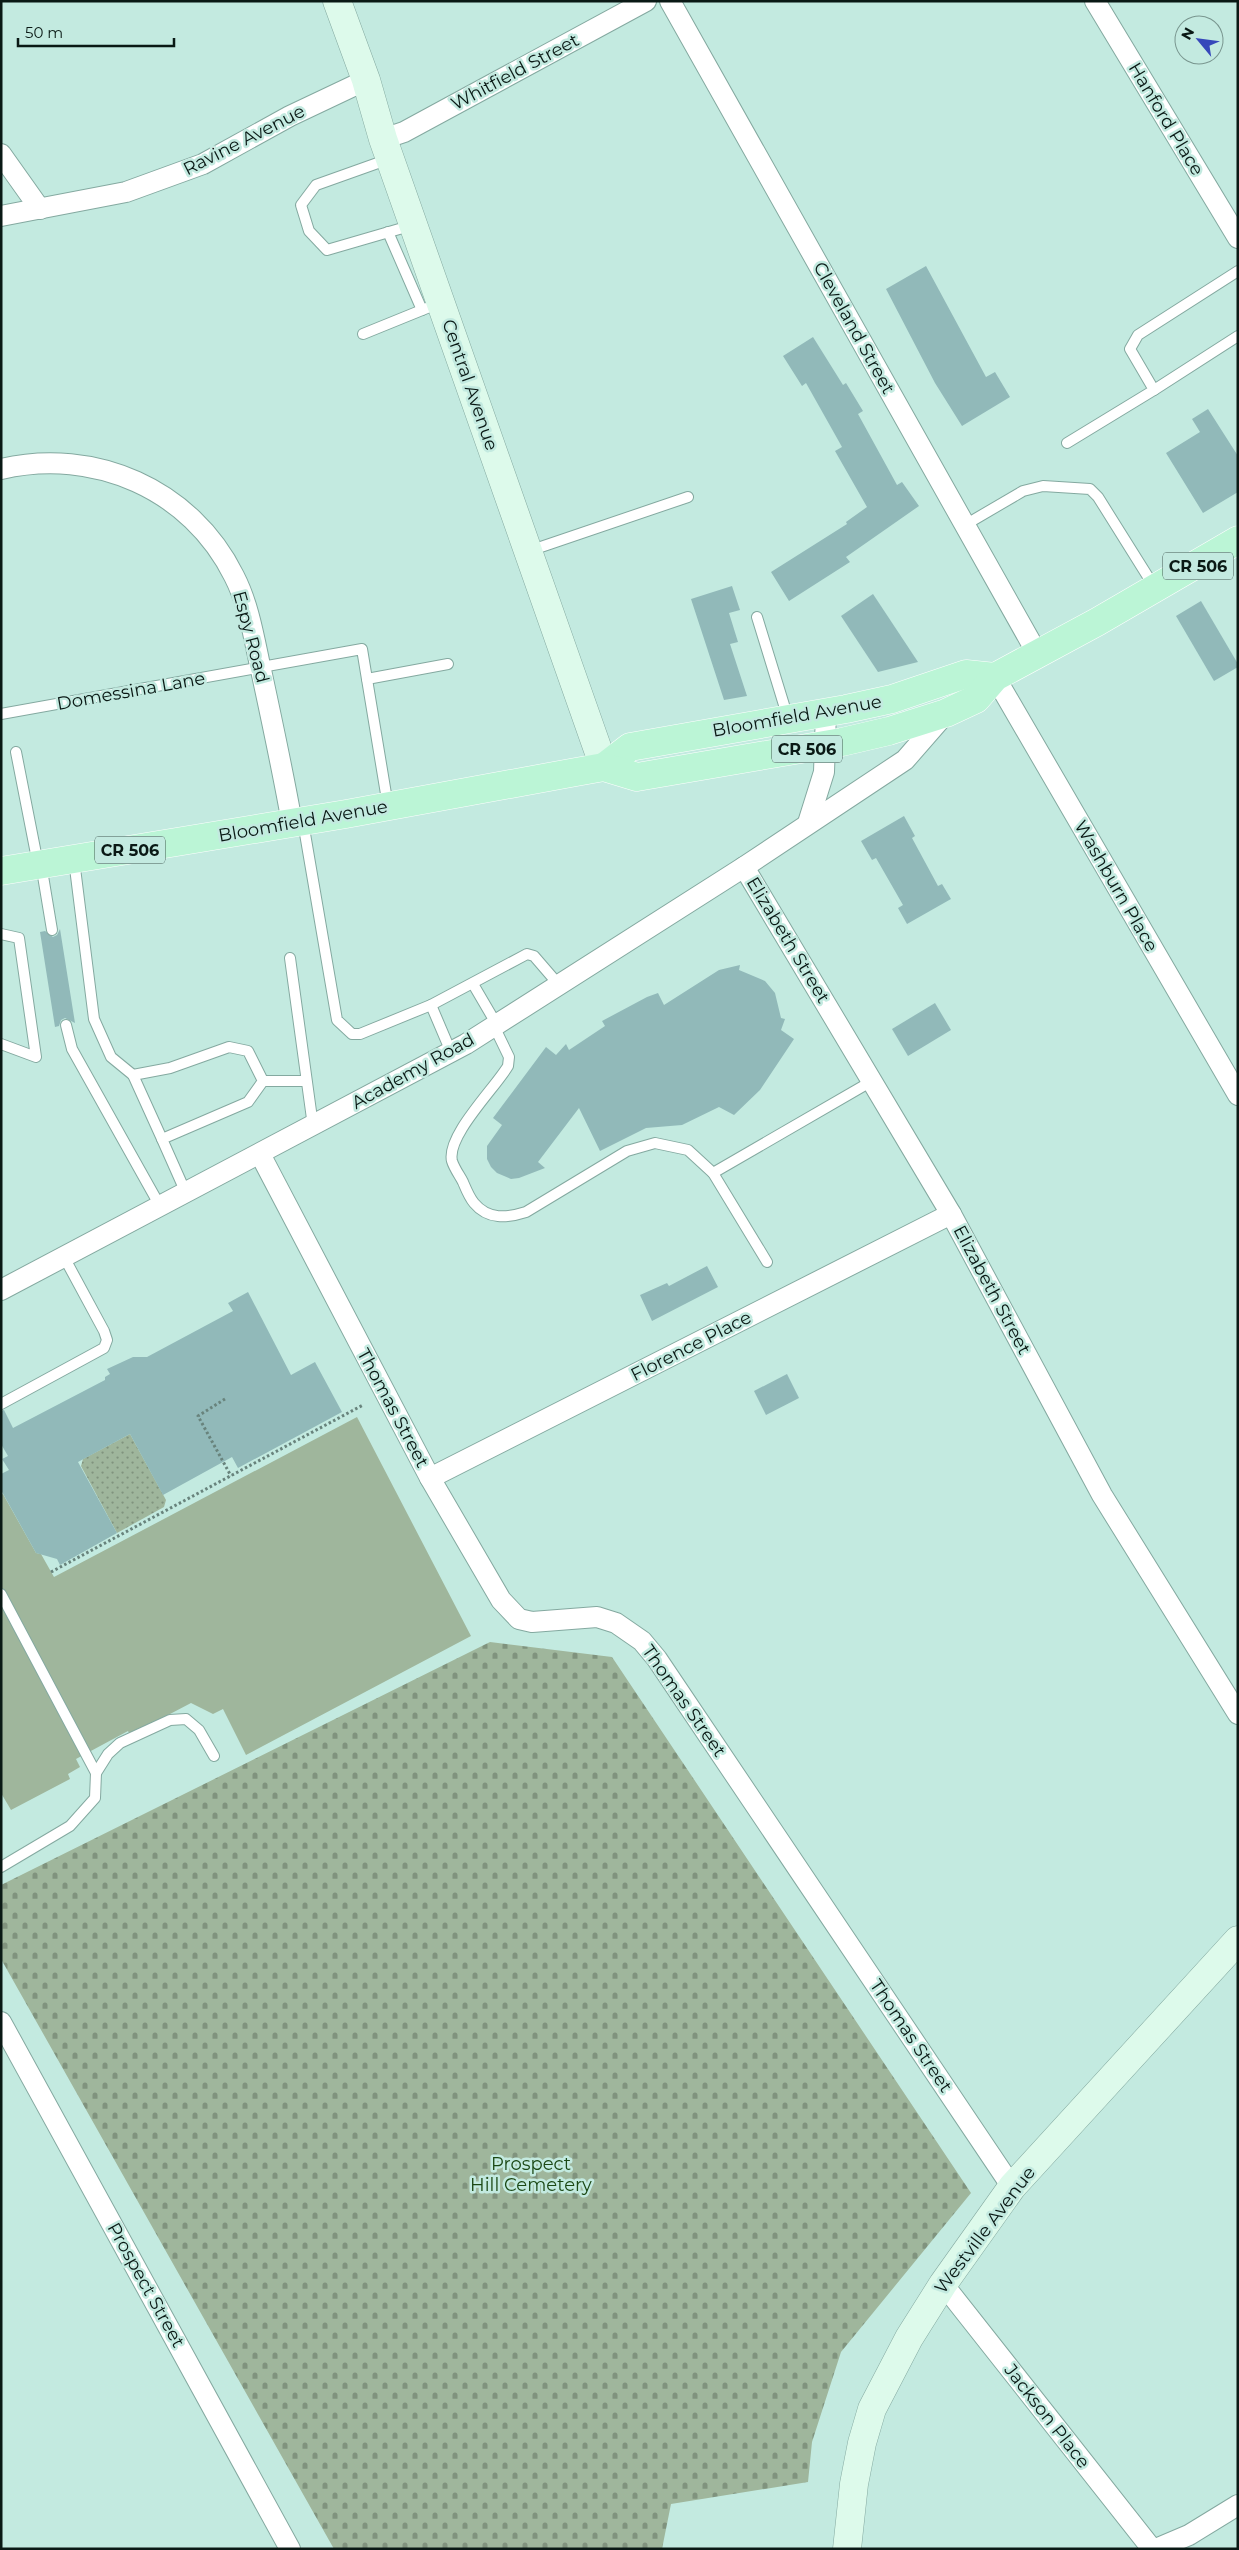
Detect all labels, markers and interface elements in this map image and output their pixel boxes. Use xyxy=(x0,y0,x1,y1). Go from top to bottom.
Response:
scale bar xyxy=(18,15,174,47)
north arrow xyxy=(1174,15,1224,65)
text: 50 m xyxy=(25,23,63,42)
text: N xyxy=(1177,24,1198,43)
street label: Whitfield Street xyxy=(447,29,583,115)
street label: Hanford Place xyxy=(1124,59,1208,180)
street label: Ravine Avenue xyxy=(179,100,309,180)
street label: Cleveland Street xyxy=(809,258,899,398)
street label: Central Avenue xyxy=(437,317,503,454)
road number: CR 506 xyxy=(1163,552,1233,580)
street label: Espy Road xyxy=(228,589,274,685)
street label: Domessina Lane xyxy=(55,667,207,715)
street label: Bloomfield Avenue xyxy=(711,690,884,742)
road number: CR 506 xyxy=(772,736,842,762)
street label: Bloomfield Avenue xyxy=(217,795,390,847)
street label: Washburn Place xyxy=(1069,816,1163,956)
road number: CR 506 xyxy=(95,836,165,864)
street label: Elizabeth Street xyxy=(742,873,834,1007)
street label: Academy Road xyxy=(348,1028,478,1114)
street label: Elizabeth Street xyxy=(949,1222,1035,1358)
street label: Florence Place xyxy=(627,1306,755,1386)
street label: Thomas Street xyxy=(352,1345,434,1471)
street label: Thomas Street xyxy=(637,1641,731,1761)
street label: Thomas Street xyxy=(865,1975,957,2097)
park label: Prospect Hill Cemetery xyxy=(470,2153,592,2196)
street label: Westville Avenue xyxy=(930,2162,1040,2298)
street label: Prospect Street xyxy=(103,2219,189,2351)
street label: Jackson Place xyxy=(999,2359,1095,2473)

